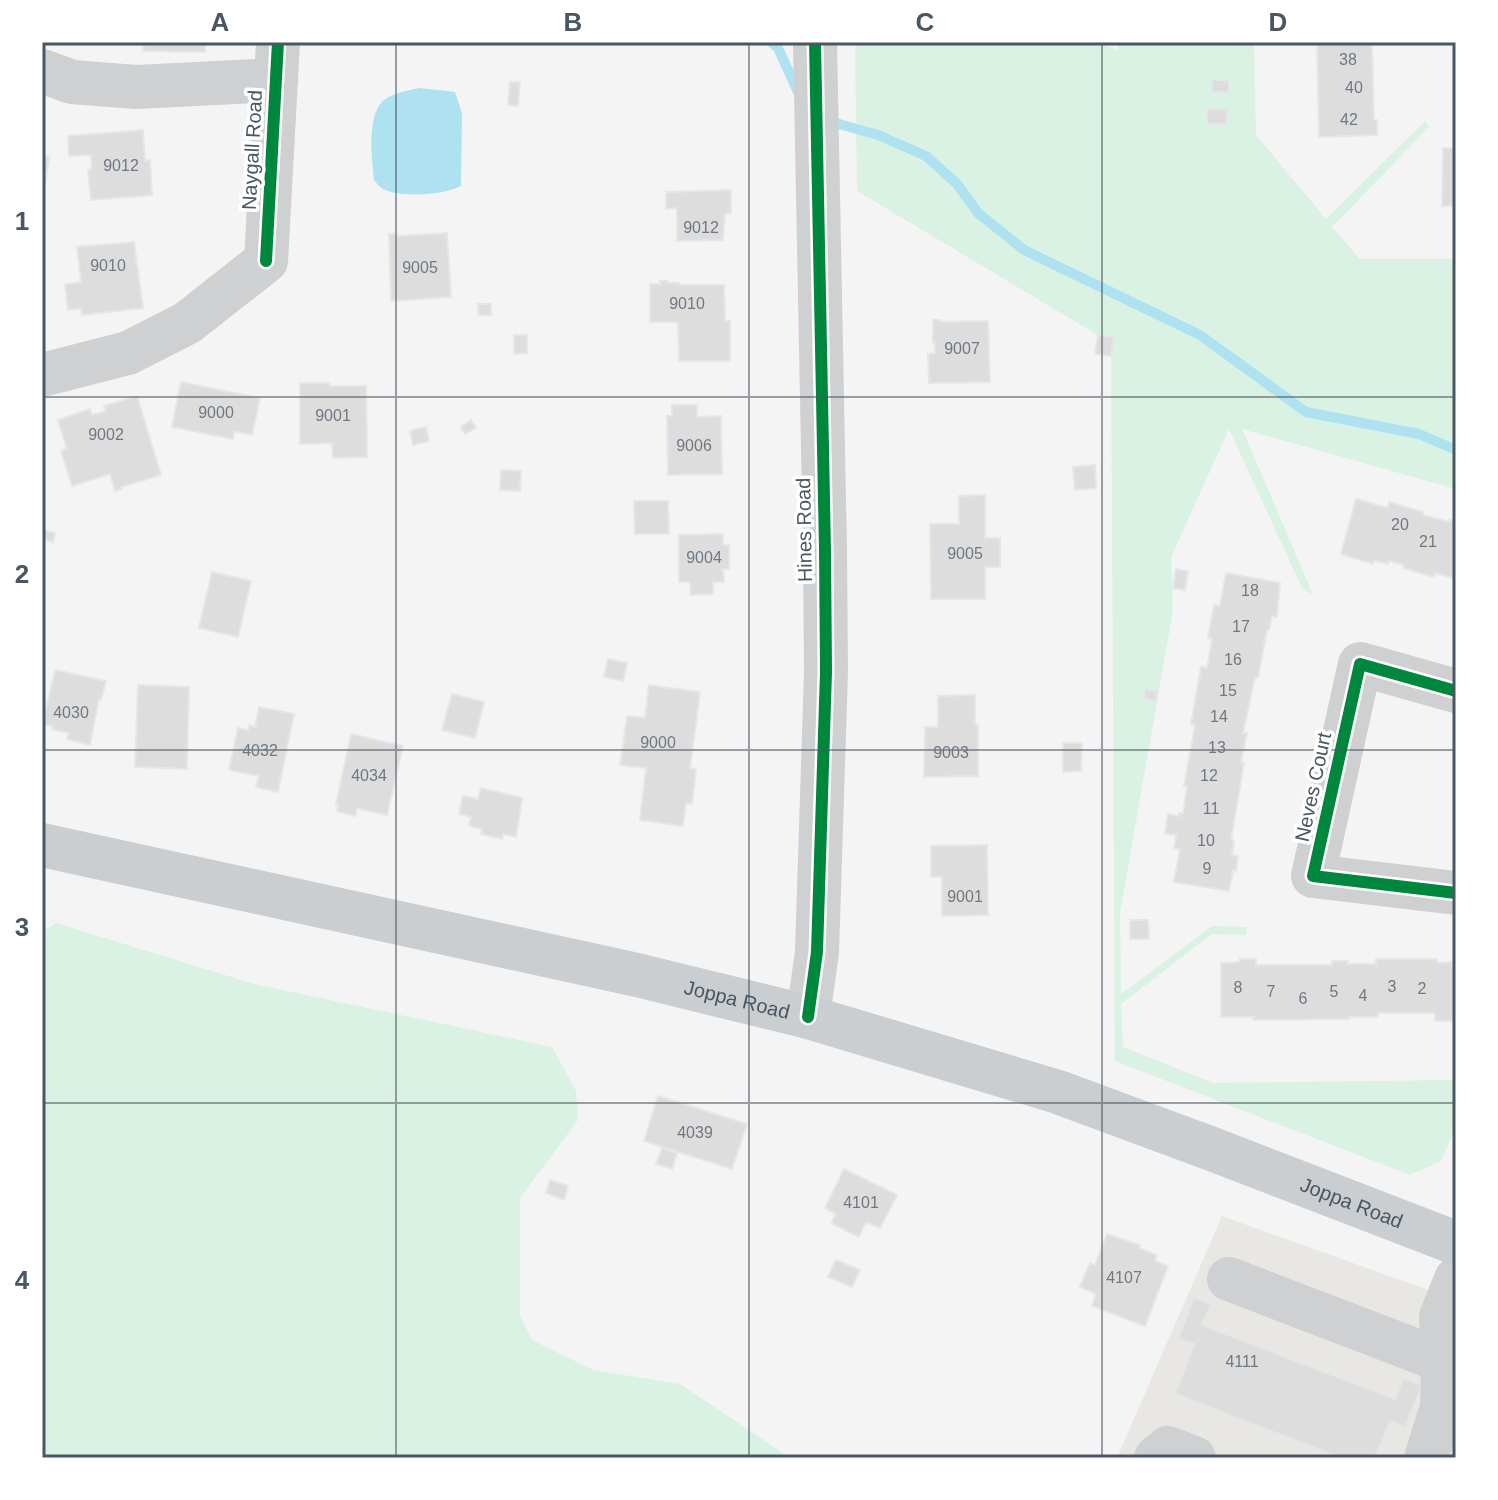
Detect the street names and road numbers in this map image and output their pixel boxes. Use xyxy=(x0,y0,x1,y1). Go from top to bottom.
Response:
street label: Naygall Road xyxy=(238,89,266,211)
street label: Hines Road xyxy=(792,478,816,582)
street label: Neves Court xyxy=(1291,730,1335,844)
street label: Joppa Road xyxy=(682,976,792,1023)
street label: Joppa Road xyxy=(1297,1173,1406,1232)

